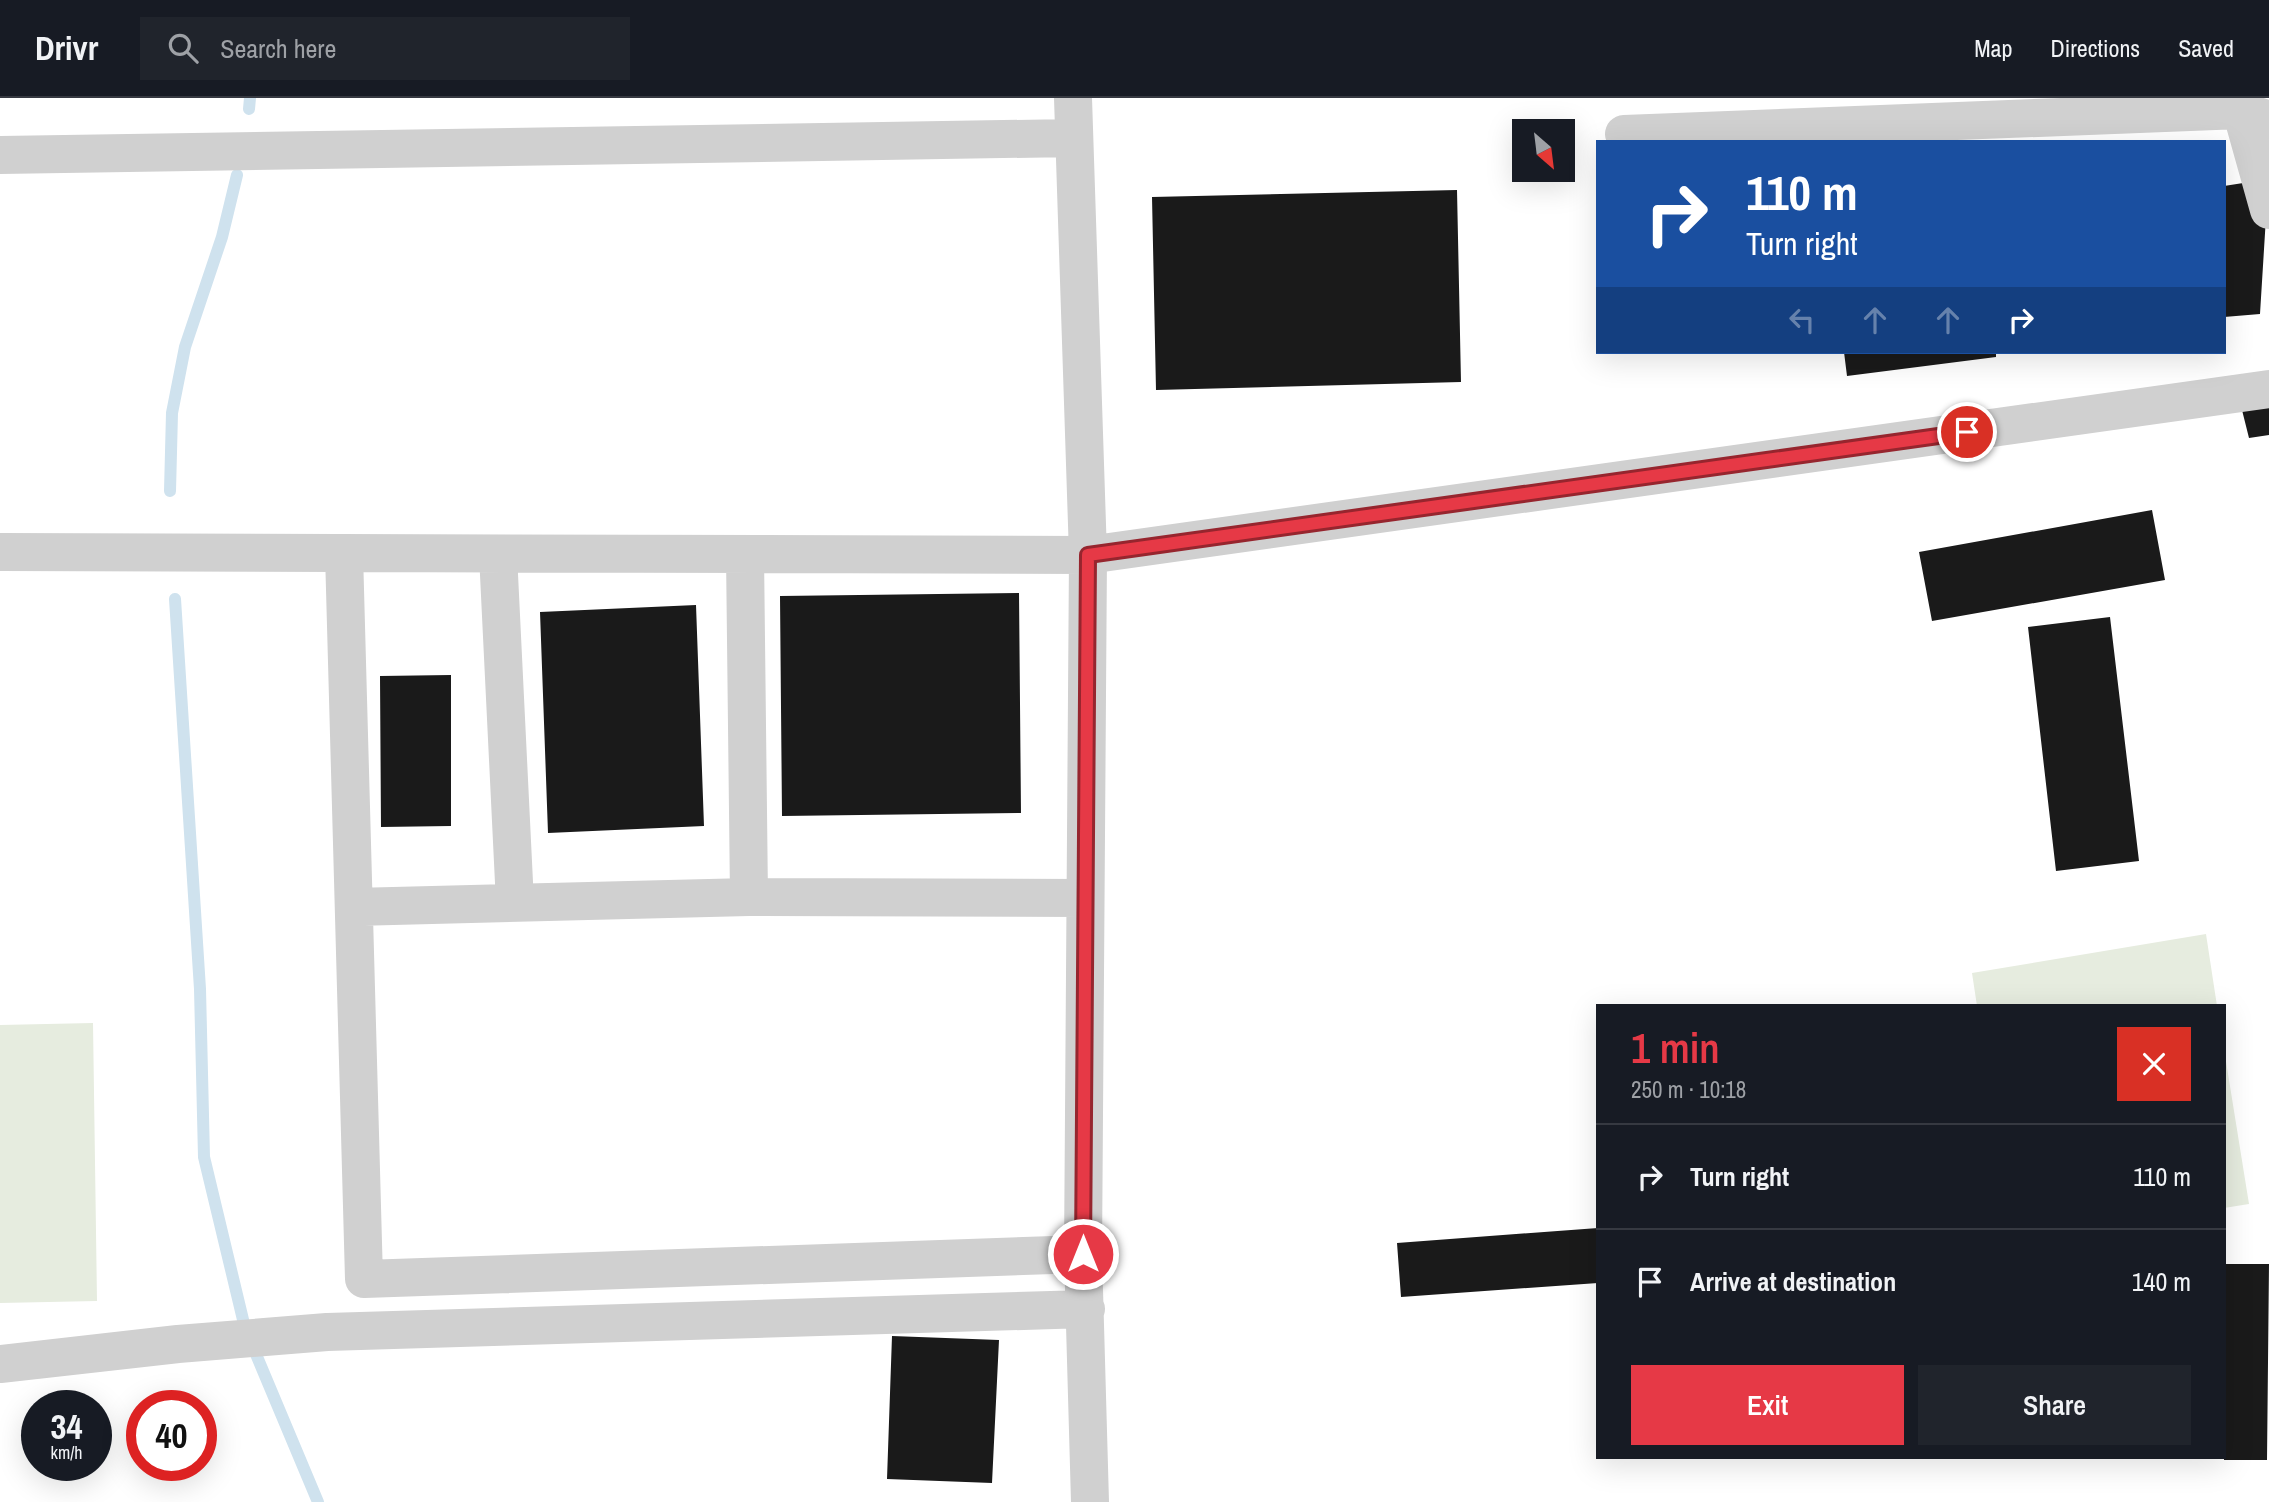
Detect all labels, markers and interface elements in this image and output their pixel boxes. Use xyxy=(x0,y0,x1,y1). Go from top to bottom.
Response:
search box xyxy=(140,17,630,80)
text: Drivr xyxy=(35,26,98,70)
icon: search xyxy=(164,29,202,67)
text: Search here xyxy=(220,31,336,66)
text: Map xyxy=(1974,32,2012,64)
text: Directions xyxy=(2050,32,2140,64)
text: Saved xyxy=(2178,32,2234,64)
north arrow xyxy=(1512,119,1575,182)
map controls xyxy=(1512,119,1575,182)
text: 110 m xyxy=(1746,159,1858,225)
icon: right xyxy=(1631,168,1722,259)
text: Turn right xyxy=(1746,222,1858,265)
icon: left xyxy=(1783,301,1821,339)
icon: ahead xyxy=(1856,301,1894,339)
icon: ahead xyxy=(1929,301,1967,339)
icon: right xyxy=(2002,301,2040,339)
pin xyxy=(1937,402,1997,462)
icon: arrive xyxy=(1948,413,1986,451)
text: 1 min xyxy=(1631,1020,1720,1076)
button: close xyxy=(2117,1027,2191,1101)
text: 250 m · 10:18 xyxy=(1631,1074,1746,1105)
icon: right xyxy=(1631,1158,1669,1196)
text: Turn right xyxy=(1690,1159,1789,1194)
text: 110 m xyxy=(2133,1159,2191,1194)
position arrow xyxy=(1046,1217,1120,1291)
icon: arrive xyxy=(1631,1263,1669,1301)
text: Arrive at destination xyxy=(1690,1264,1896,1299)
text: 140 m xyxy=(2132,1264,2191,1299)
button: Exit xyxy=(1631,1365,1904,1445)
button: Share xyxy=(1918,1365,2191,1445)
speed limit sign: 40 xyxy=(126,1390,217,1481)
text: 34 xyxy=(51,1403,82,1450)
text: km/h xyxy=(51,1440,83,1465)

